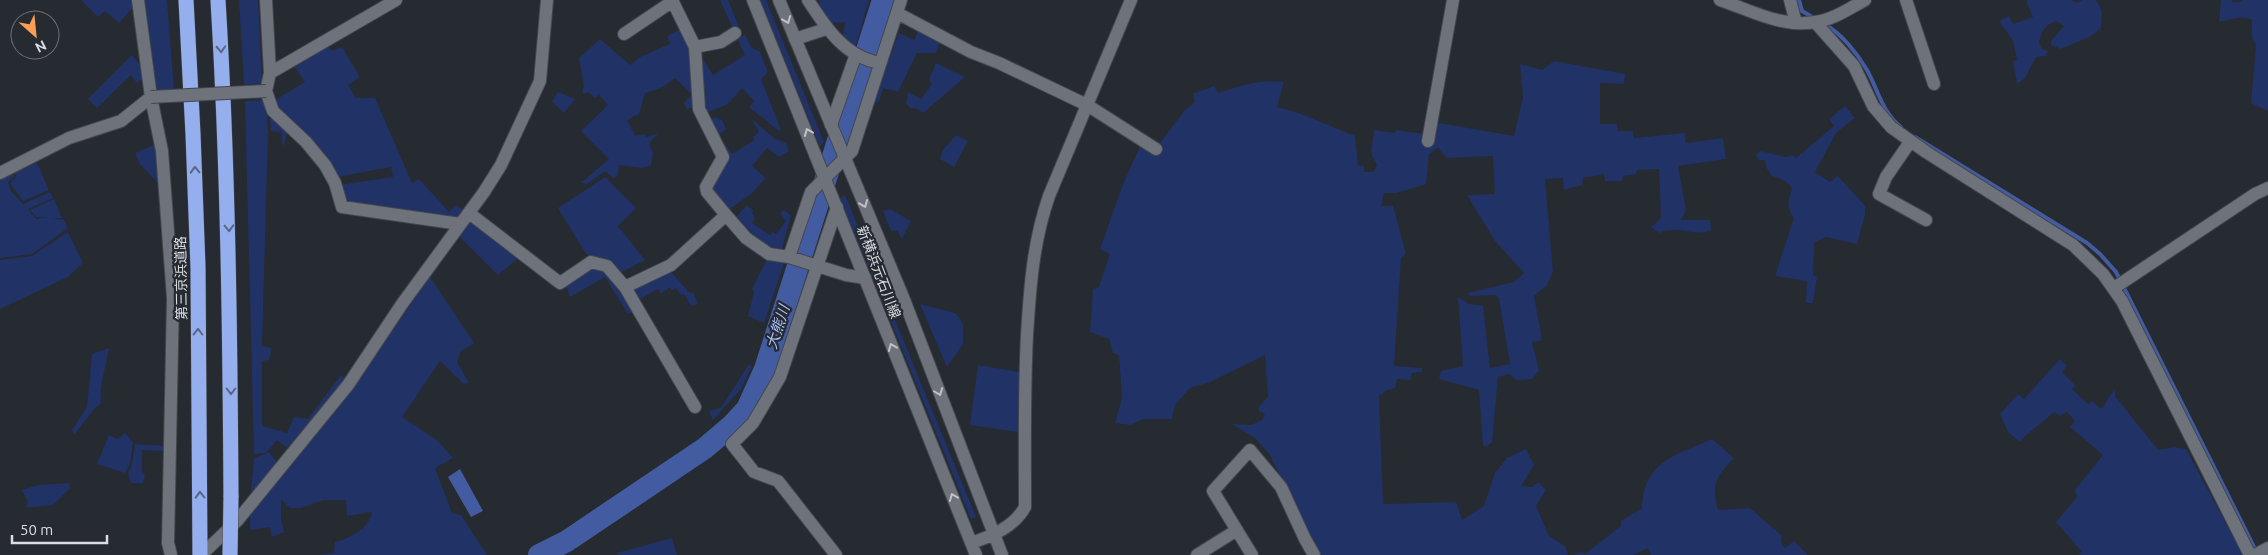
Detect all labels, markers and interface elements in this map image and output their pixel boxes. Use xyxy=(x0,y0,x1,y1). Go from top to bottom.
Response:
north arrow xyxy=(10,10,60,60)
one-way arrow xyxy=(781,15,792,24)
text: N xyxy=(33,37,49,56)
one-way arrow xyxy=(216,45,227,53)
one-way arrow xyxy=(803,128,814,137)
one-way arrow xyxy=(189,166,200,174)
one-way arrow xyxy=(858,199,869,208)
street label: 新横浜元石川線 xyxy=(854,223,904,321)
one-way arrow xyxy=(224,225,234,233)
street label: 第三京浜道路 xyxy=(172,236,190,320)
water label: 大熊川 xyxy=(762,301,793,351)
one-way arrow xyxy=(193,328,203,336)
one-way arrow xyxy=(888,343,898,352)
one-way arrow xyxy=(933,387,943,396)
one-way arrow xyxy=(226,388,236,395)
one-way arrow xyxy=(195,491,205,498)
one-way arrow xyxy=(949,493,959,502)
scale bar xyxy=(12,512,108,544)
text: 50 m xyxy=(20,521,53,538)

